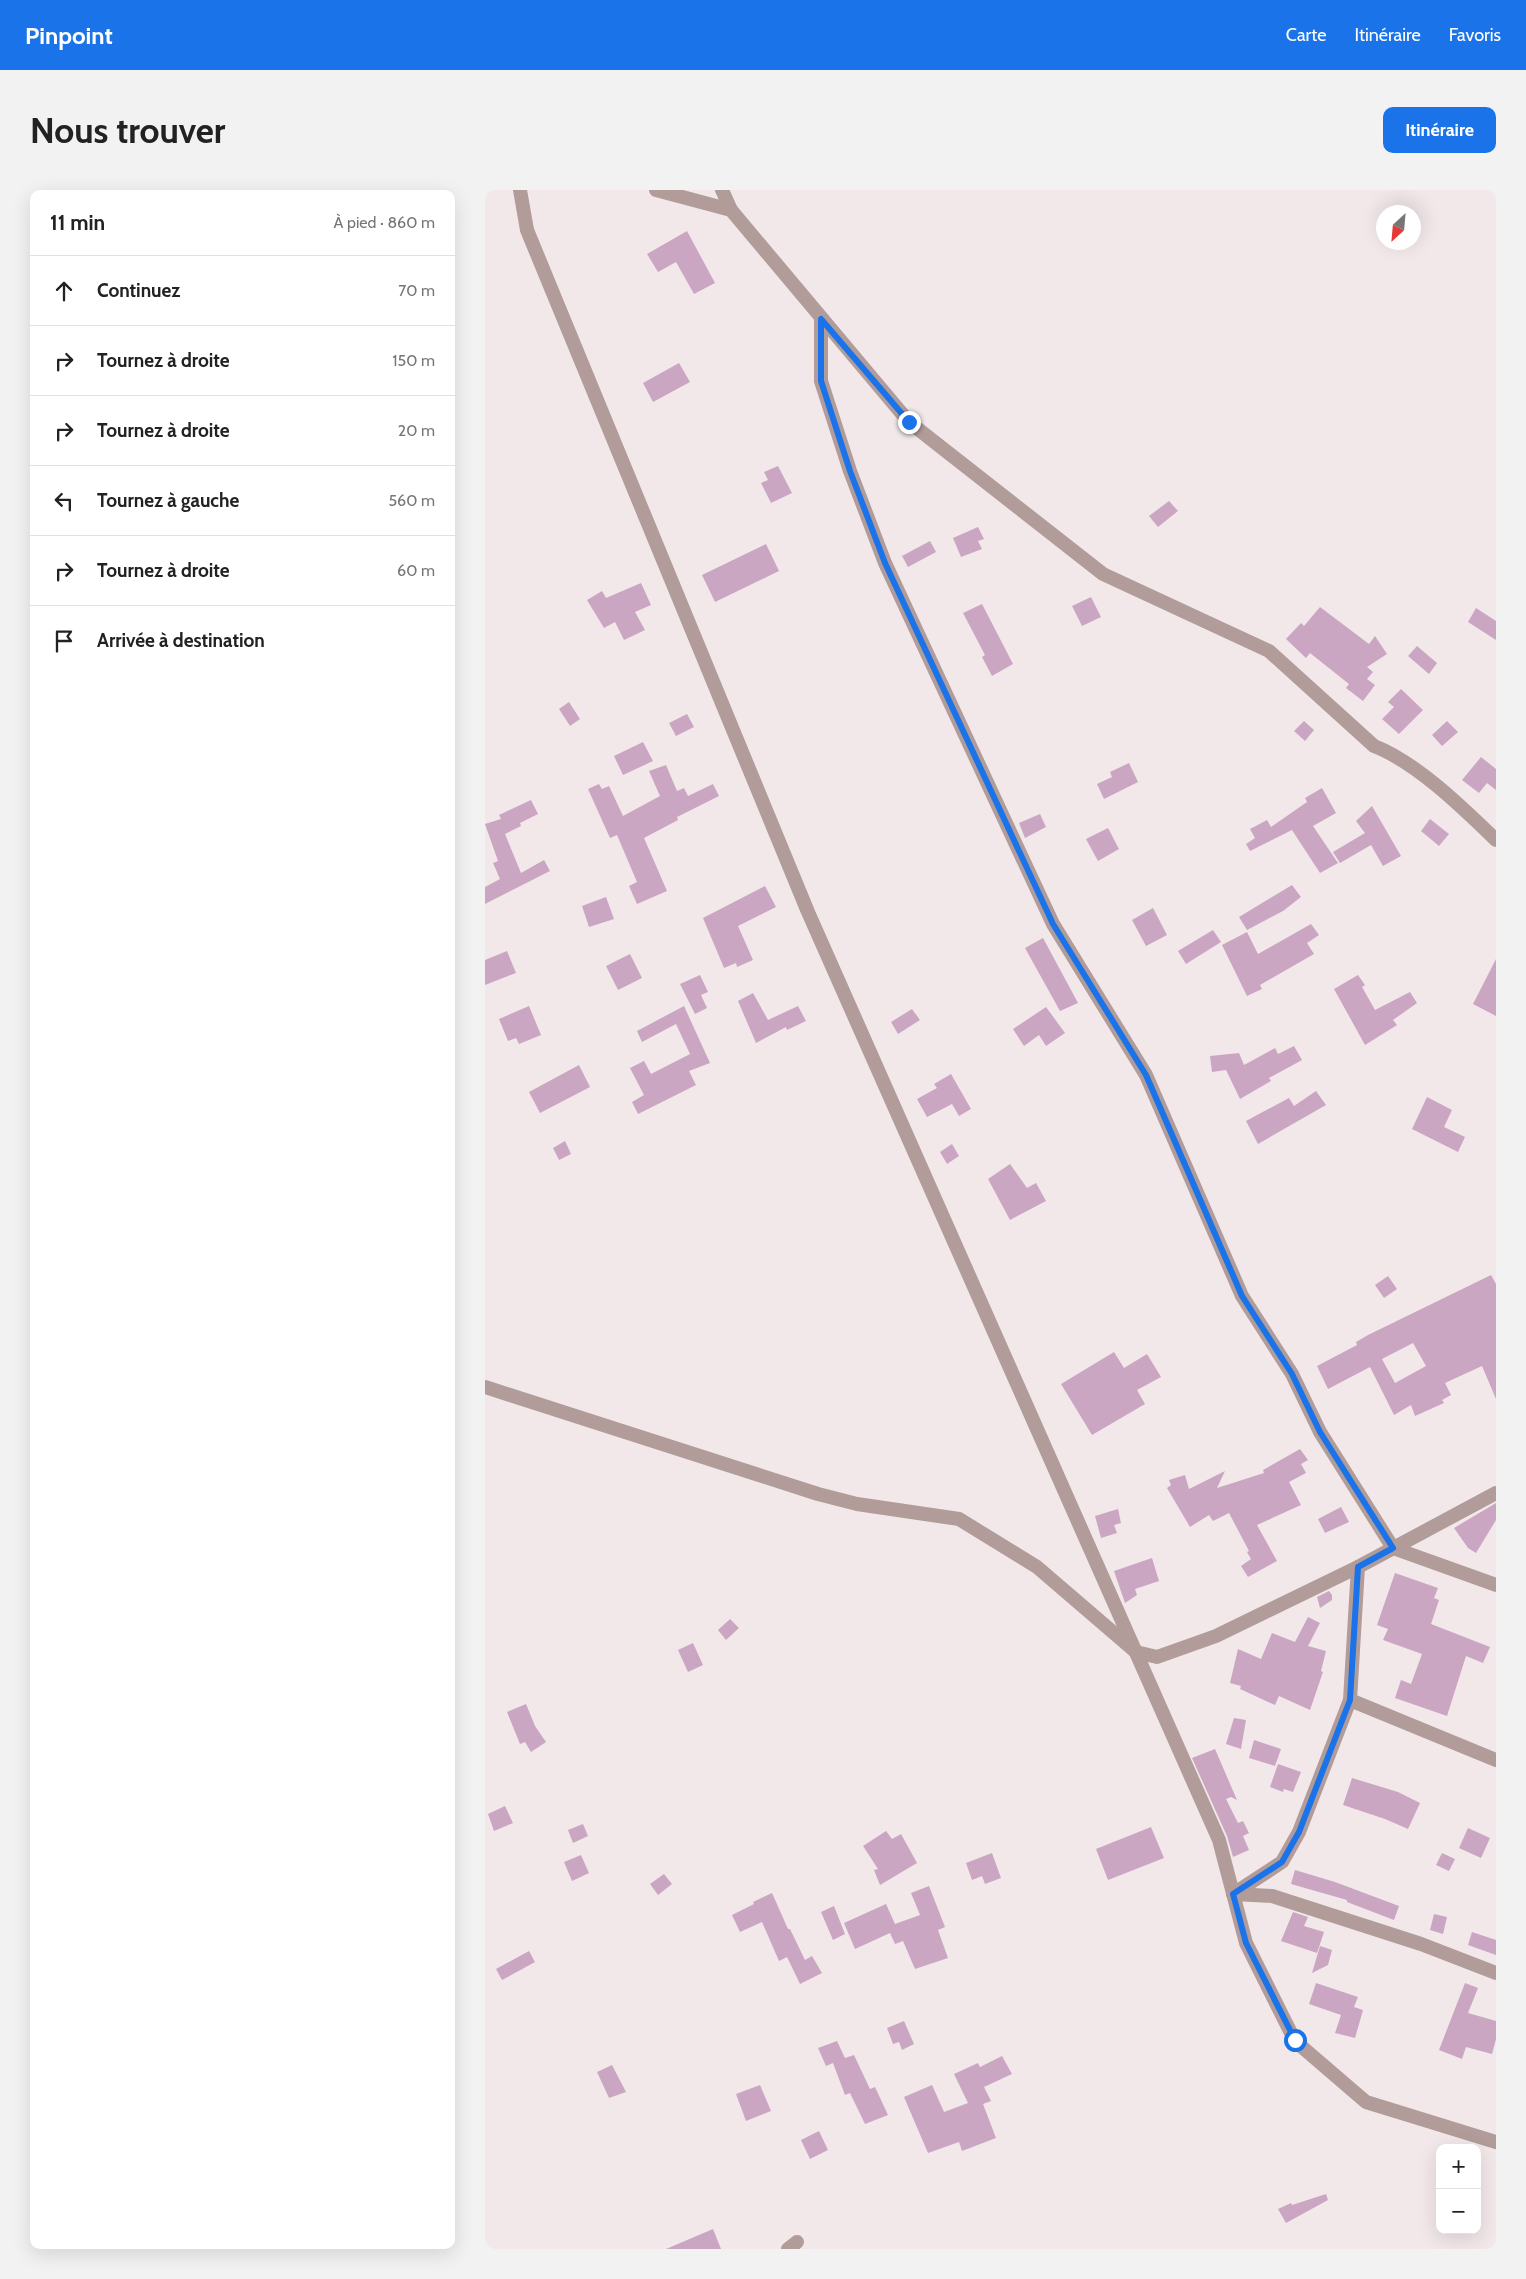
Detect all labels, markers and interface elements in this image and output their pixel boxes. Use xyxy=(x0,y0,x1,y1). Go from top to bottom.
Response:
text: Pinpoint xyxy=(25,21,113,50)
text: Carte xyxy=(1286,24,1326,46)
text: Itinéraire xyxy=(1354,24,1421,46)
text: Favoris xyxy=(1449,24,1501,46)
button: Itinéraire xyxy=(1383,107,1496,153)
text: Nous trouver xyxy=(30,109,225,152)
north arrow xyxy=(1376,205,1421,250)
text: 11 min xyxy=(50,210,105,235)
text: À pied · 860 m xyxy=(334,213,435,232)
icon: ahead xyxy=(50,277,78,305)
text: Continuez xyxy=(97,279,180,302)
text: 70 m xyxy=(398,281,435,300)
icon: right xyxy=(50,347,78,375)
text: Tournez à droite xyxy=(97,349,230,372)
text: 150 m xyxy=(392,351,435,370)
route end xyxy=(898,411,921,434)
icon: right xyxy=(50,417,78,445)
text: Tournez à droite xyxy=(97,419,230,442)
text: 20 m xyxy=(398,421,435,440)
icon: left xyxy=(50,487,78,515)
text: Tournez à gauche xyxy=(97,489,239,512)
text: 560 m xyxy=(388,491,435,510)
icon: right xyxy=(50,557,78,585)
text: Tournez à droite xyxy=(97,559,230,582)
text: 60 m xyxy=(397,561,435,580)
icon: arrive xyxy=(50,627,78,655)
text: Arrivée à destination xyxy=(97,629,265,652)
route start xyxy=(1284,2029,1307,2052)
map controls xyxy=(1436,2144,1481,2234)
button: + xyxy=(1436,2144,1481,2189)
button: − xyxy=(1436,2189,1481,2234)

